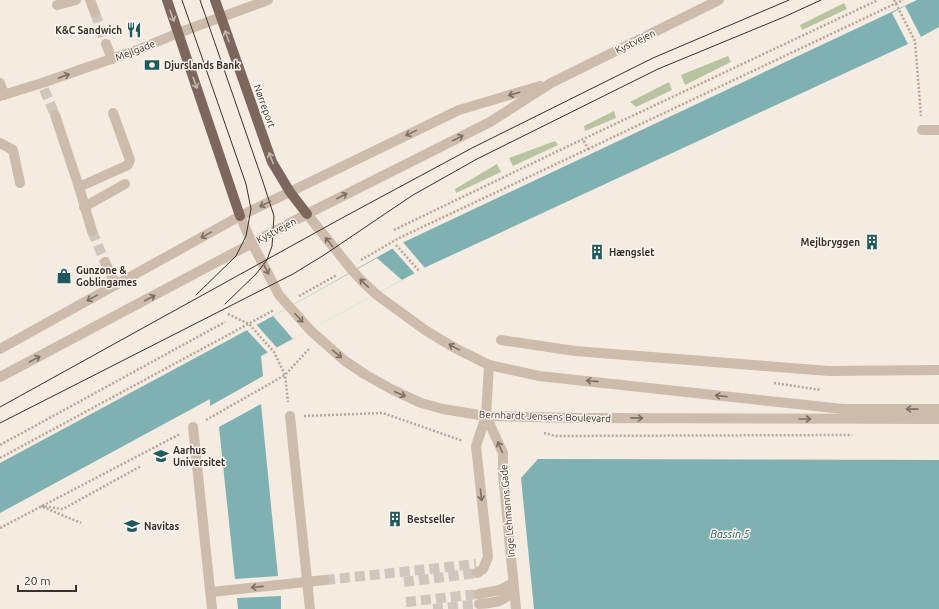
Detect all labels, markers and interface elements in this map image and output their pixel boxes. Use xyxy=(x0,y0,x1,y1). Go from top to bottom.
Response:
one-way arrow xyxy=(169,10,176,23)
restaurant icon: K&C Sandwich xyxy=(125,21,143,39)
place label: K&C Sandwich xyxy=(55,25,122,36)
street label: Kystvejen xyxy=(613,27,657,56)
one-way arrow xyxy=(223,30,231,42)
street label: Mejlgade xyxy=(114,38,157,63)
bank icon: Djurslands Bank xyxy=(143,56,161,74)
place label: Djurslands Bank xyxy=(164,60,240,71)
one-way arrow xyxy=(57,71,69,79)
one-way arrow xyxy=(192,76,199,89)
street label: Nørreport xyxy=(252,83,278,129)
one-way arrow xyxy=(508,91,521,98)
one-way arrow xyxy=(405,130,417,137)
one-way arrow xyxy=(452,134,464,141)
one-way arrow xyxy=(267,153,275,165)
one-way arrow xyxy=(335,192,347,199)
one-way arrow xyxy=(260,201,272,208)
street label: Kystvejen xyxy=(255,215,298,245)
one-way arrow xyxy=(200,232,212,239)
building icon: Mejlbryggen xyxy=(863,233,881,251)
one-way arrow xyxy=(325,236,334,247)
place label: Mejlbryggen xyxy=(801,237,860,248)
building icon: Hængslet xyxy=(588,243,606,261)
place label: Hængslet xyxy=(609,247,655,258)
one-way arrow xyxy=(262,263,270,275)
place label: Gunzone & Goblingames xyxy=(76,265,137,288)
shop icon: Gunzone & Goblingames xyxy=(55,267,73,285)
one-way arrow xyxy=(359,278,369,287)
one-way arrow xyxy=(86,294,98,302)
one-way arrow xyxy=(143,294,155,302)
one-way arrow xyxy=(295,313,304,323)
one-way arrow xyxy=(448,343,460,350)
one-way arrow xyxy=(332,350,343,359)
one-way arrow xyxy=(28,355,40,362)
one-way arrow xyxy=(586,378,599,385)
one-way arrow xyxy=(394,390,406,398)
one-way arrow xyxy=(715,392,728,399)
one-way arrow xyxy=(906,405,919,413)
street label: Bernhardt Jensens Boulevard xyxy=(479,409,611,424)
one-way arrow xyxy=(630,414,643,422)
one-way arrow xyxy=(798,415,811,423)
one-way arrow xyxy=(496,442,503,454)
place label: Aarhus Universitet xyxy=(173,445,226,468)
school or university icon: Aarhus Universitet xyxy=(152,447,170,465)
street label: Inge Lehmanns Gade xyxy=(498,464,517,558)
one-way arrow xyxy=(478,488,485,501)
building icon: Bestseller xyxy=(386,510,404,528)
place label: Bestseller xyxy=(407,514,456,525)
school or university icon: Navitas xyxy=(123,517,141,535)
place label: Navitas xyxy=(144,521,180,532)
water label: Bassin 5 xyxy=(710,528,751,540)
scale bar xyxy=(18,567,76,593)
text: 20 m xyxy=(24,574,51,587)
one-way arrow xyxy=(251,583,264,591)

